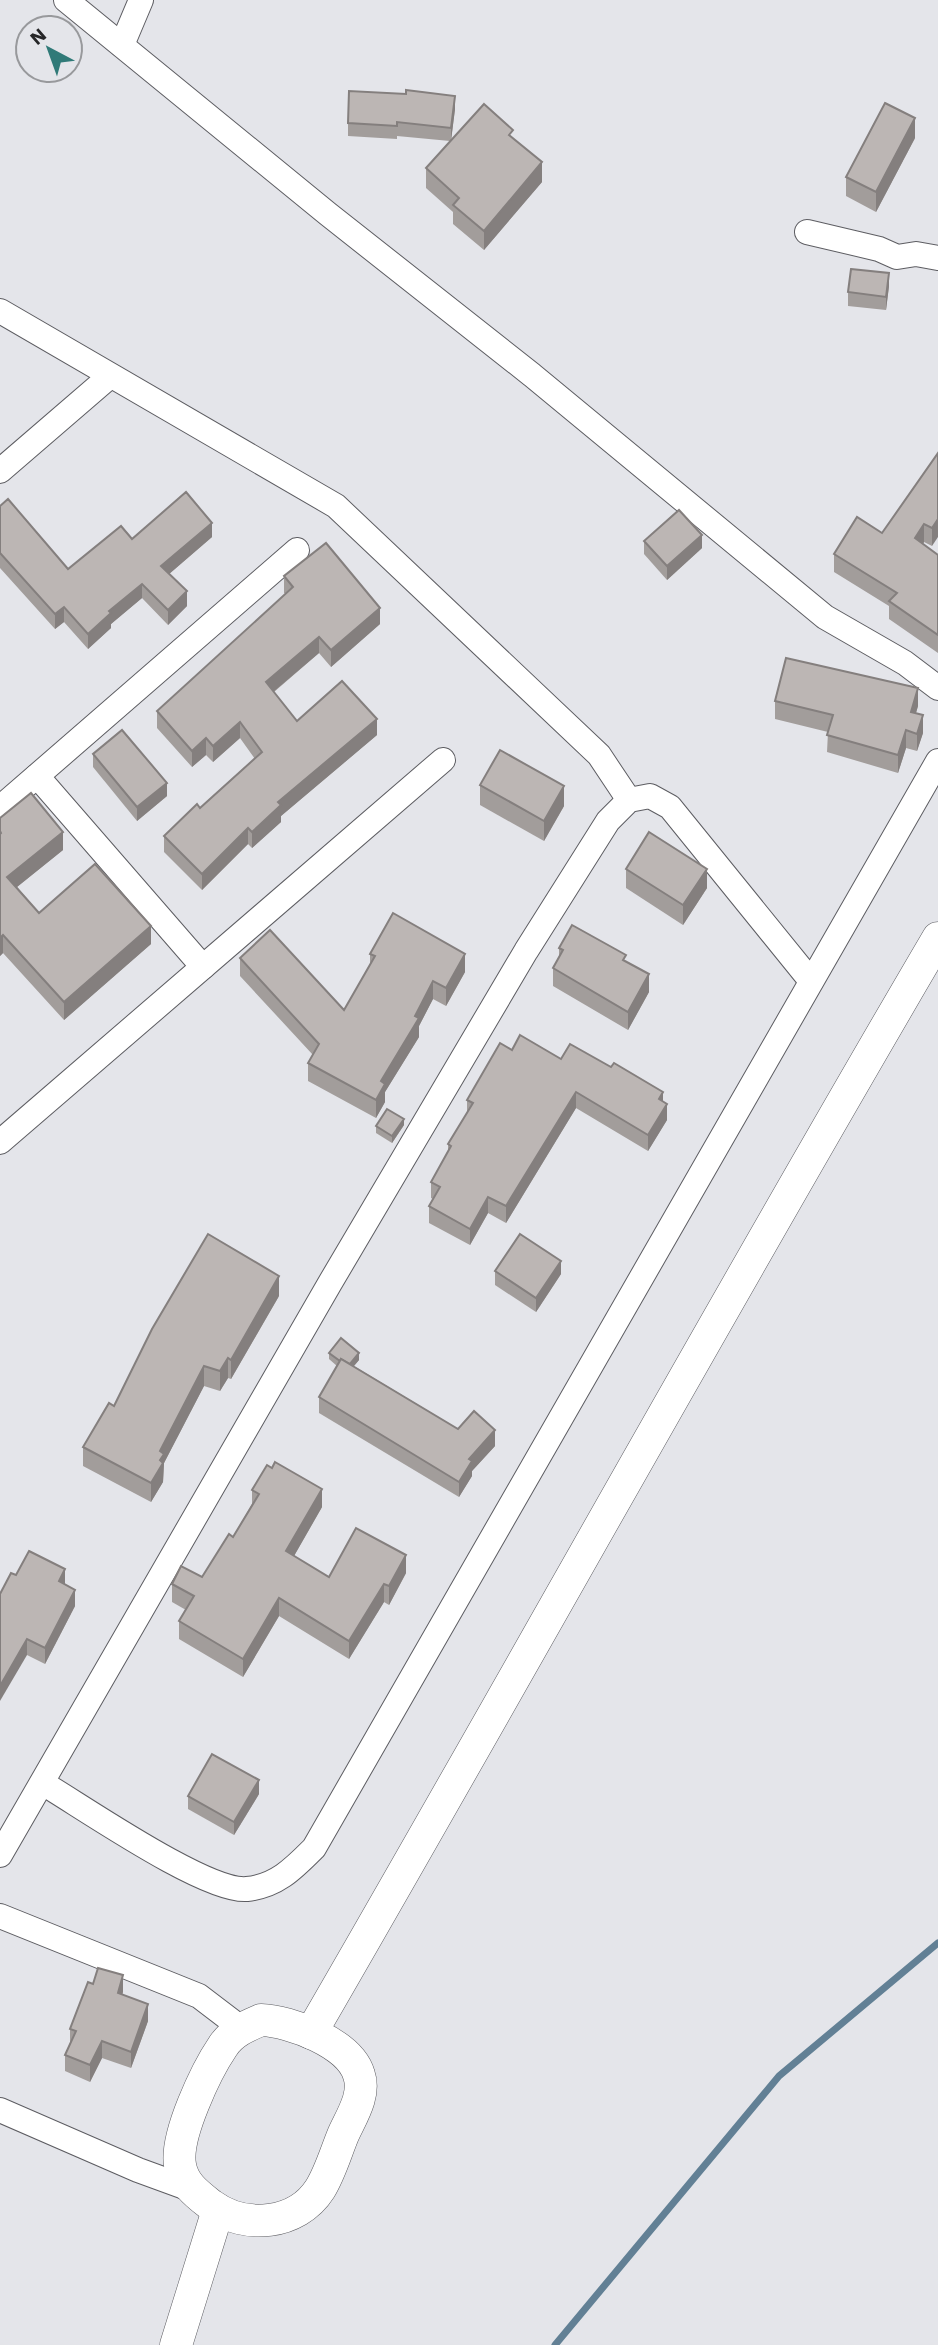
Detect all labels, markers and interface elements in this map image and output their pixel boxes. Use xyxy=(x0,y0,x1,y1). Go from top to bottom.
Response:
north arrow xyxy=(14,14,84,84)
text: N xyxy=(25,23,51,50)

